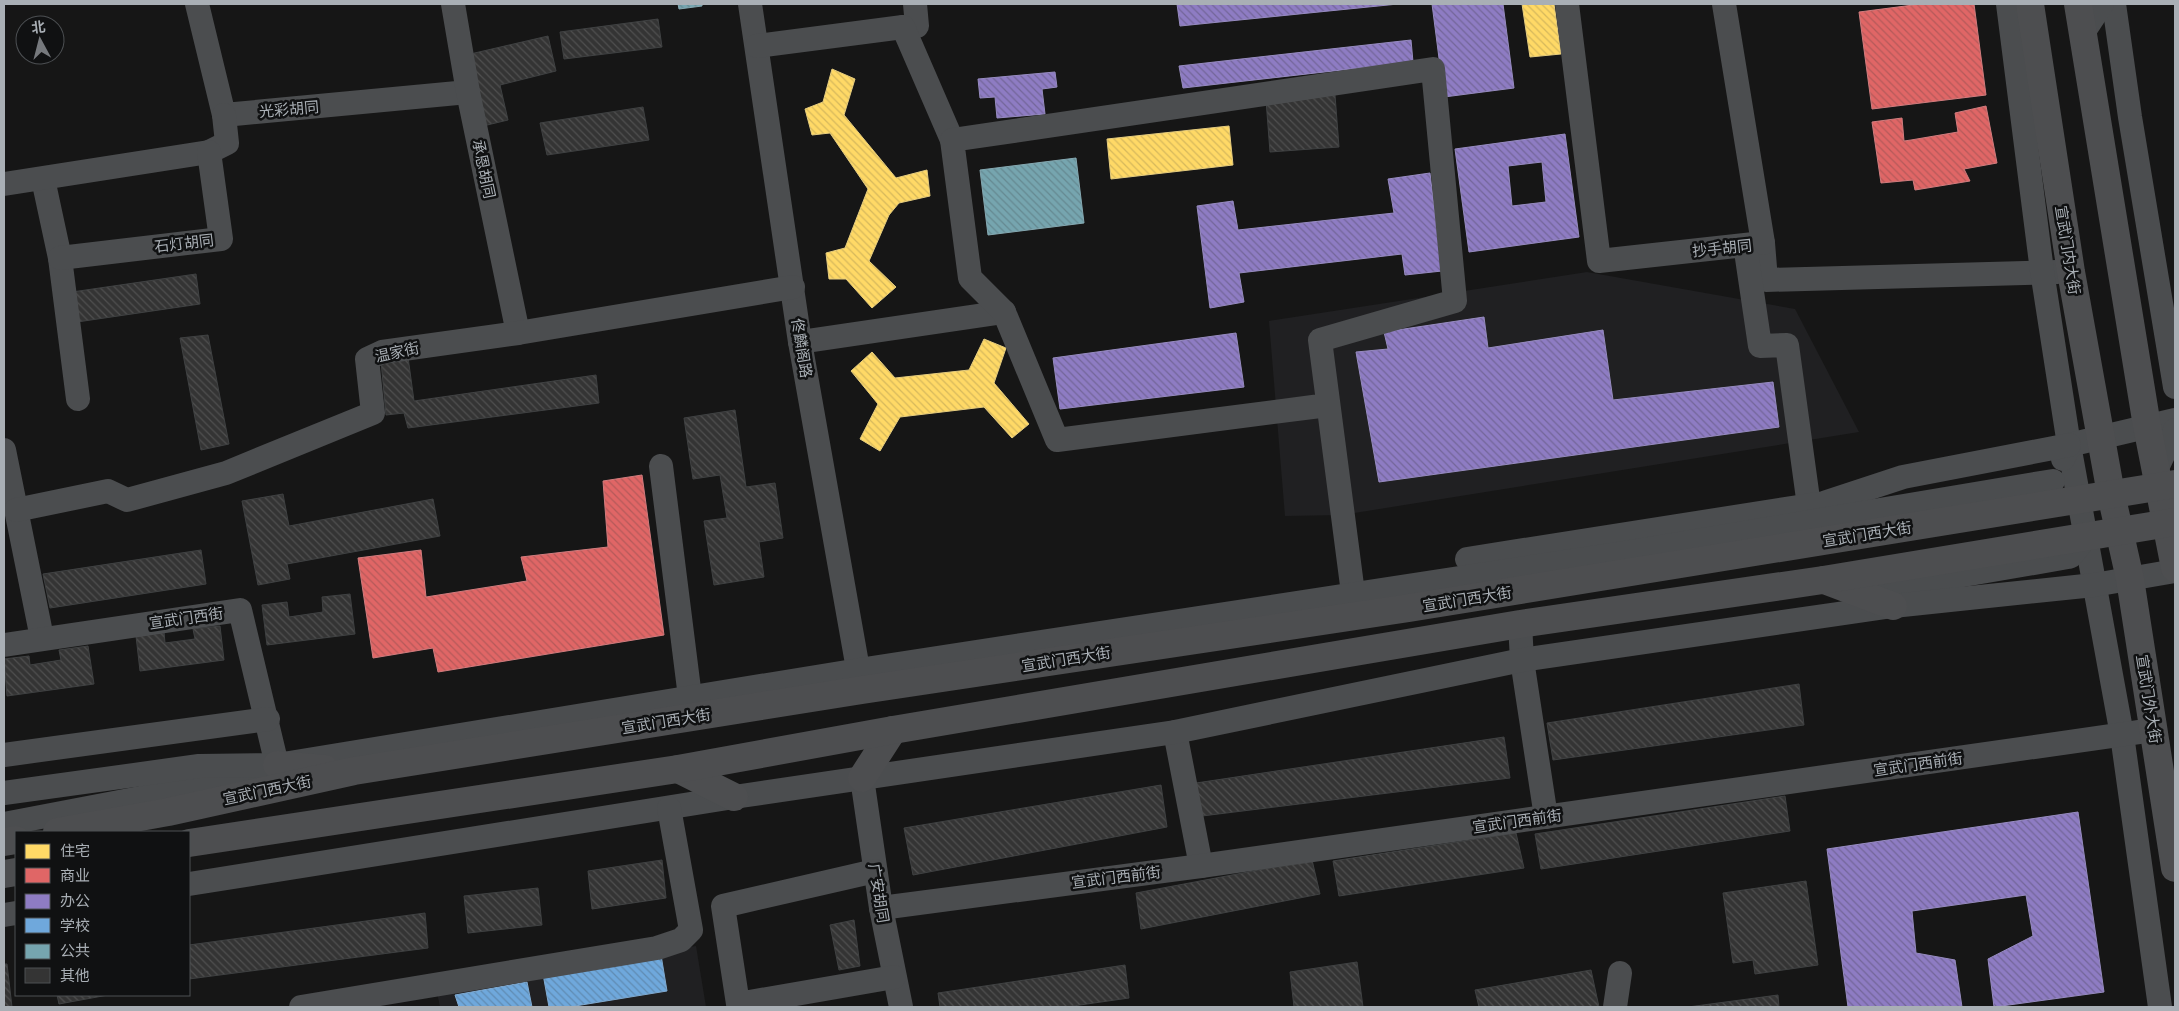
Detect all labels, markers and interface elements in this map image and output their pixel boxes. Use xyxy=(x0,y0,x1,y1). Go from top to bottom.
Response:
north arrow xyxy=(15,15,65,65)
text: 北 xyxy=(30,17,46,36)
street label: 光彩胡同 xyxy=(258,97,320,121)
street label: 承恩胡同 xyxy=(468,138,500,200)
street label: 宣武门内大街 xyxy=(2052,204,2084,296)
street label: 石灯胡同 xyxy=(153,230,215,256)
street label: 抄手胡同 xyxy=(1691,235,1753,261)
street label: 佟麟阁路 xyxy=(788,317,816,379)
street label: 温家街 xyxy=(373,338,421,366)
street label: 宣武门西大街 xyxy=(1821,518,1913,550)
street label: 宣武门西大街 xyxy=(1421,583,1513,615)
street label: 宣武门西街 xyxy=(148,603,224,633)
street label: 宣武门西大街 xyxy=(1020,643,1112,675)
street label: 宣武门外大街 xyxy=(2133,653,2165,745)
street label: 宣武门西大街 xyxy=(620,705,712,737)
street label: 宣武门西前街 xyxy=(1872,748,1964,780)
street label: 宣武门西大街 xyxy=(221,771,313,809)
street label: 宣武门西前街 xyxy=(1471,805,1563,837)
legend xyxy=(15,831,190,996)
text: 住宅 xyxy=(60,841,90,860)
street label: 广安胡同 xyxy=(865,862,893,924)
street label: 宣武门西前街 xyxy=(1070,862,1162,892)
text: 商业 xyxy=(60,866,90,885)
text: 办公 xyxy=(60,891,90,910)
text: 学校 xyxy=(60,916,90,935)
text: 公共 xyxy=(60,941,90,960)
text: 其他 xyxy=(60,966,90,985)

